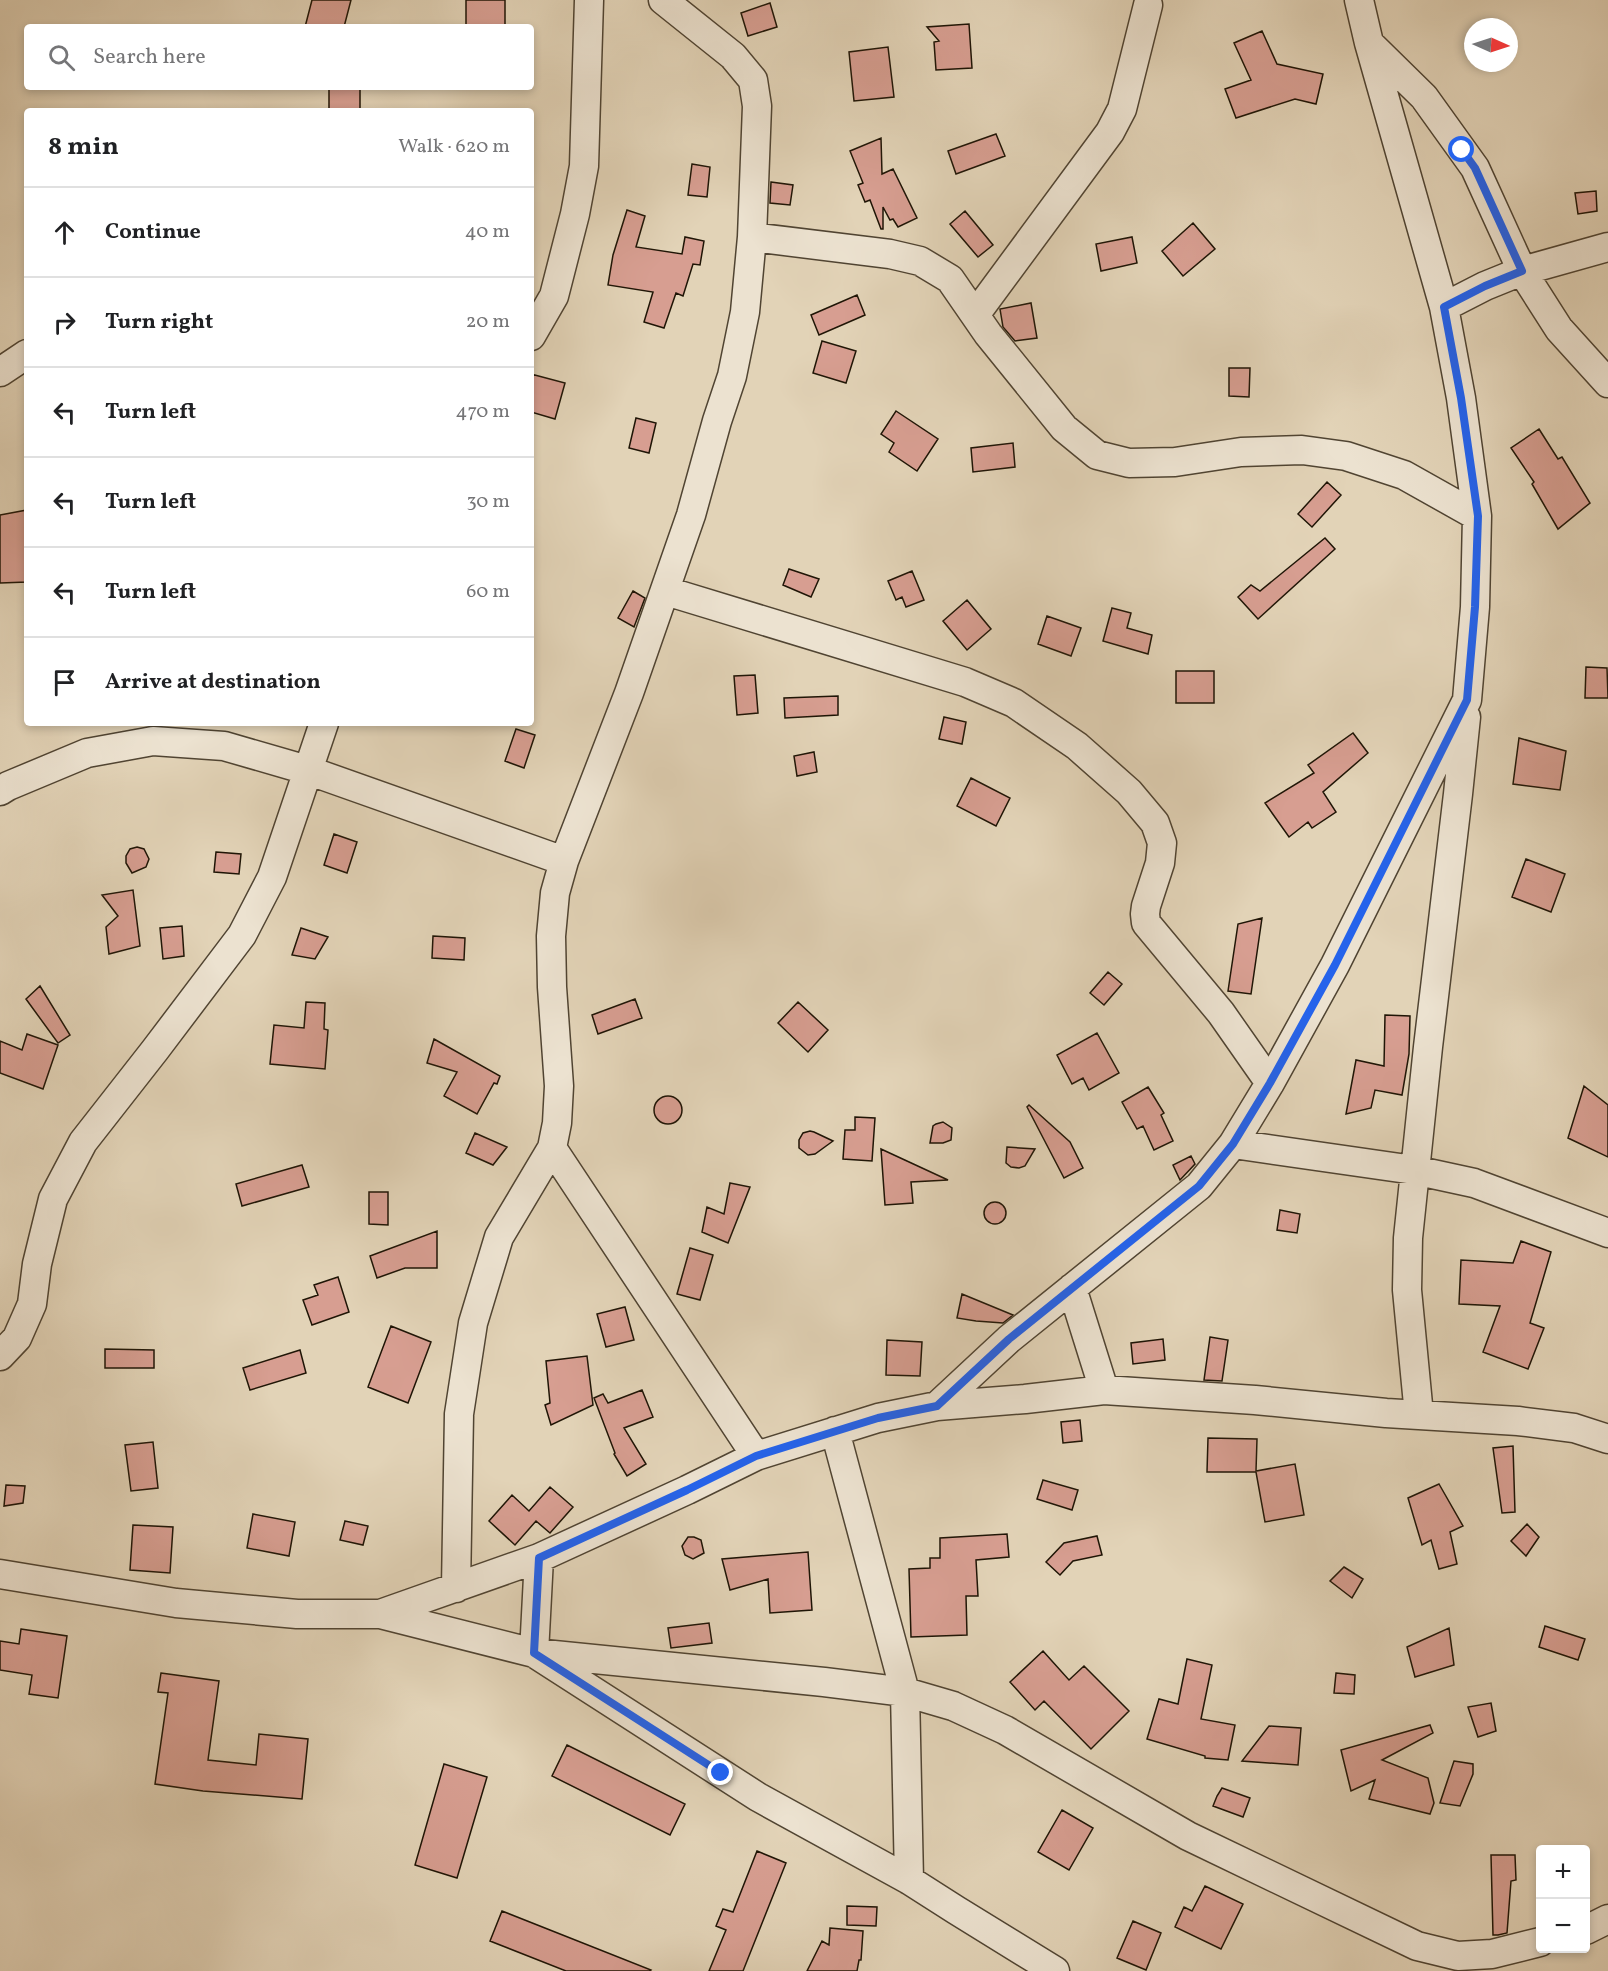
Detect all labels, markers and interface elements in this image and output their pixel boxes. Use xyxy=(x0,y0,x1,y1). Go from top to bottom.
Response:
north arrow xyxy=(1464,18,1518,72)
search box xyxy=(24,24,534,90)
icon: search xyxy=(45,41,78,74)
text: Search here xyxy=(93,42,206,73)
text: 8 min xyxy=(48,129,119,165)
text: Walk · 620 m xyxy=(398,133,510,161)
route start xyxy=(1448,136,1474,162)
icon: ahead xyxy=(48,216,81,249)
text: Continue xyxy=(105,217,201,248)
text: 40 m xyxy=(465,218,510,246)
icon: right xyxy=(48,306,81,339)
text: Turn right xyxy=(105,307,213,338)
text: 20 m xyxy=(466,308,510,336)
icon: left xyxy=(48,396,81,429)
text: Turn left xyxy=(105,397,196,428)
text: 470 m xyxy=(455,398,510,426)
icon: left xyxy=(48,486,81,519)
text: Turn left xyxy=(105,487,196,518)
text: 30 m xyxy=(466,488,510,516)
icon: left xyxy=(48,576,81,609)
text: Turn left xyxy=(105,577,196,608)
text: 60 m xyxy=(466,578,510,606)
icon: arrive xyxy=(48,666,81,699)
text: Arrive at destination xyxy=(105,667,321,698)
route end xyxy=(707,1759,733,1785)
map controls xyxy=(1536,1845,1590,1953)
button: + xyxy=(1536,1845,1590,1899)
button: − xyxy=(1536,1899,1590,1953)

